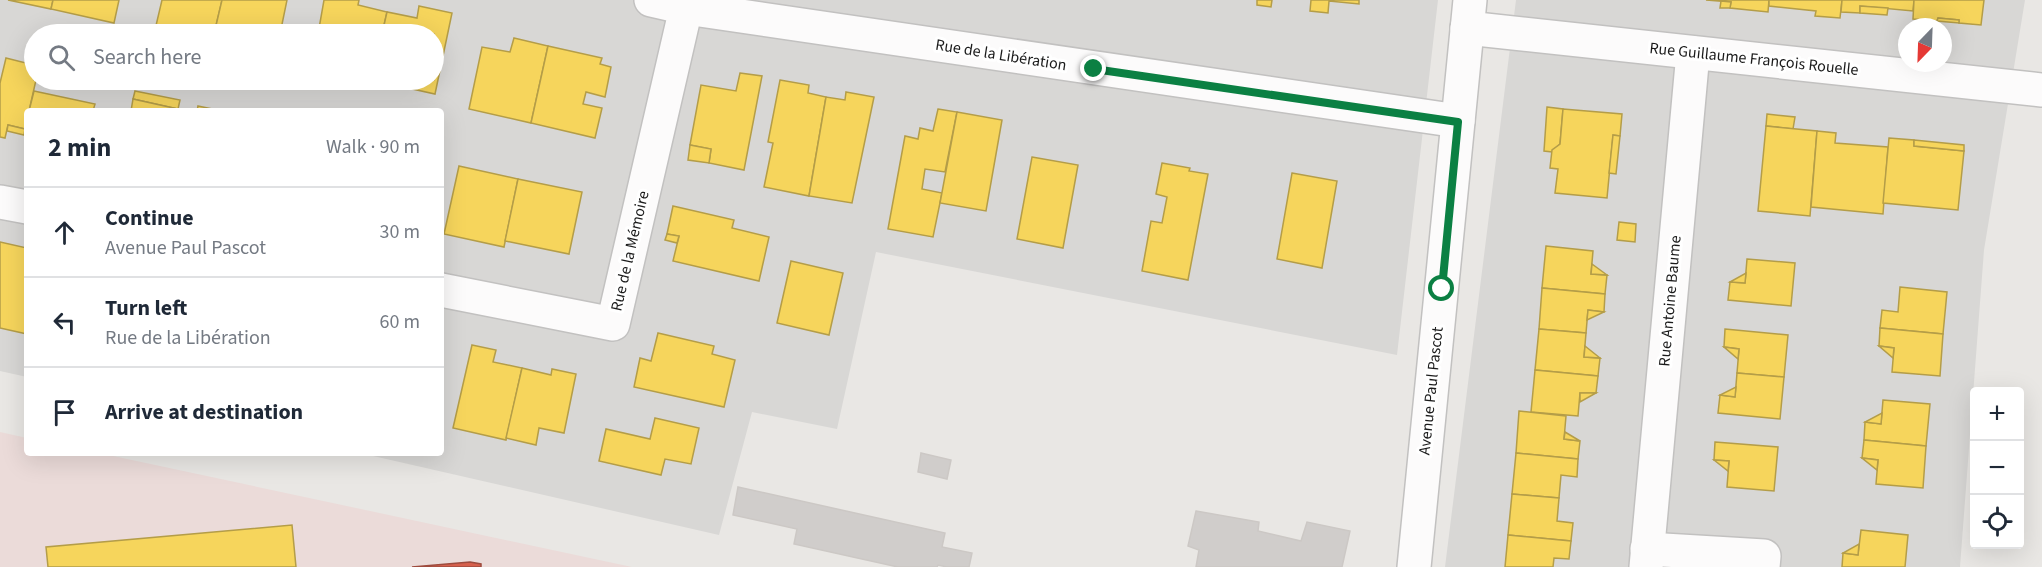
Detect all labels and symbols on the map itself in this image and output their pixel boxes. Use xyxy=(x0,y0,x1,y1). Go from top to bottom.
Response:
north arrow xyxy=(1898,18,1952,72)
street label: Rue de la Libération xyxy=(934,34,1068,76)
street label: Rue Guillaume François Rouelle xyxy=(1648,37,1860,81)
route end xyxy=(1080,55,1106,81)
street label: Rue de la Mémoire xyxy=(605,189,655,313)
street label: Rue Antoine Baume xyxy=(1653,235,1687,367)
route start xyxy=(1428,275,1454,301)
street label: Avenue Paul Pascot xyxy=(1413,325,1449,456)

